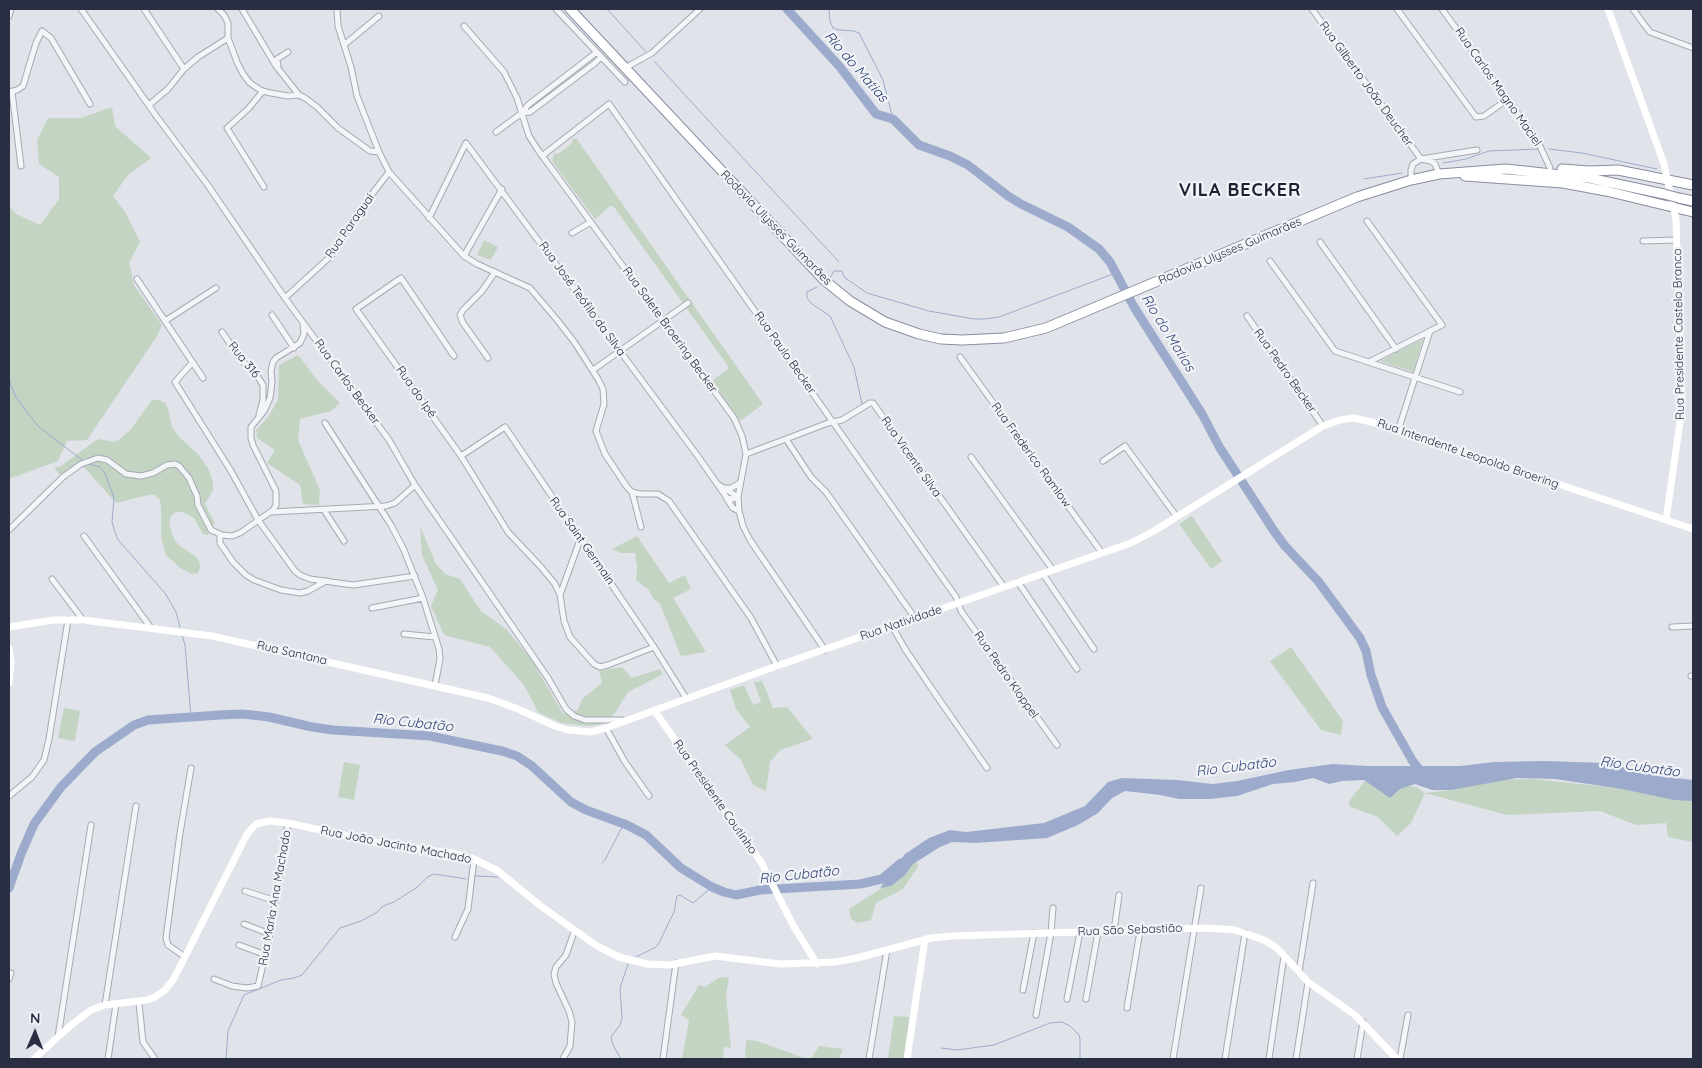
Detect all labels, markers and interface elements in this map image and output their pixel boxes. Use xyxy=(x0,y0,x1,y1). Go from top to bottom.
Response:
street label: Rua Gilberto João Deucher xyxy=(1316,19,1416,149)
street label: Rua Carlos Magno Maciel xyxy=(1452,25,1544,149)
water label: Rio do Matias xyxy=(821,28,891,106)
street label: Rodovia Ulysses Guimarães xyxy=(717,168,835,288)
district label: VILA BECKER xyxy=(1177,180,1303,202)
street label: Rua Paraguai xyxy=(322,191,378,261)
street label: Rodovia Ulysses Guimarães xyxy=(1156,214,1304,288)
street label: Rua José Teófilo da Silva xyxy=(536,239,628,359)
street label: Rua Presidente Castelo Branco xyxy=(1670,248,1688,420)
street label: Rua Salete Broering Becker xyxy=(619,264,721,396)
water label: Rio do Matias xyxy=(1137,291,1199,375)
street label: Rua Paulo Becker xyxy=(751,309,819,397)
street label: Rua Pedro Becker xyxy=(1251,326,1319,416)
street label: Rua Carlos Becker xyxy=(311,336,383,428)
street label: Rua 316 xyxy=(225,339,263,381)
street label: Rua do Ipê xyxy=(393,363,439,421)
street label: Rua Frederico Ramlow xyxy=(988,400,1074,510)
street label: Rua Vicente Silva xyxy=(878,414,944,500)
street label: Rua Intendente Leopoldo Broering xyxy=(1375,416,1561,492)
street label: Rua Saint Germain xyxy=(546,494,618,588)
street label: Rua Natividade xyxy=(858,602,944,644)
street label: Rua Pedro Kloppel xyxy=(970,629,1042,721)
street label: Rua Santana xyxy=(255,638,329,668)
water label: Rio Cubatão xyxy=(372,710,454,736)
street label: Rua Presidente Coutinho xyxy=(670,737,760,857)
water label: Rio Cubatão xyxy=(1599,753,1681,781)
water label: Rio Cubatão xyxy=(1195,754,1277,780)
street label: Rua João Jacinto Machado xyxy=(319,823,473,867)
street label: Rua Maria Ana Machado xyxy=(256,829,294,967)
water label: Rio Cubatão xyxy=(758,862,840,888)
street label: Rua São Sebastião xyxy=(1077,921,1183,939)
north arrow xyxy=(10,1008,60,1058)
text: N xyxy=(30,1009,41,1027)

